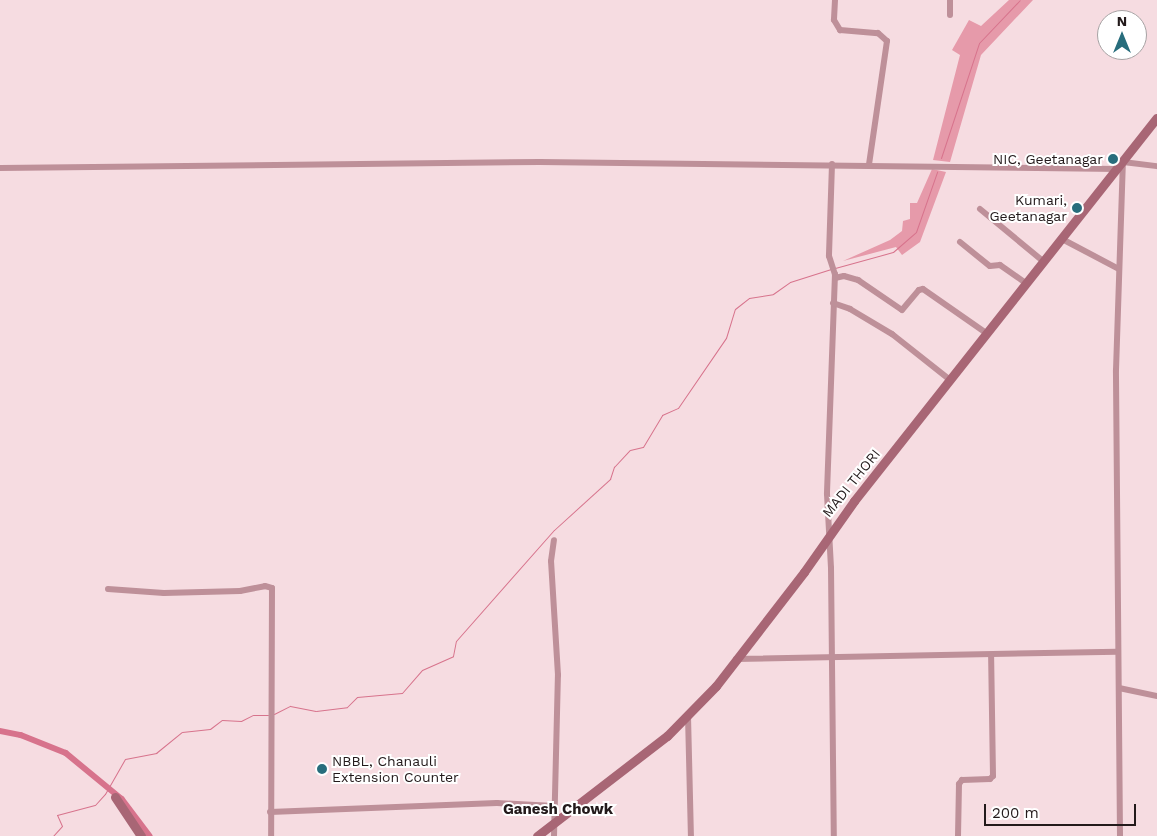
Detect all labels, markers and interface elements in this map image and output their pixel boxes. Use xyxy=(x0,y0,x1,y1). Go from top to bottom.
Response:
north arrow xyxy=(1097,10,1147,60)
text: N xyxy=(1117,13,1127,29)
place label: NIC, Geetanagar xyxy=(993,151,1103,167)
marker: NIC, Geetanagar xyxy=(1107,153,1119,165)
place label: Kumari, Geetanagar xyxy=(989,192,1067,224)
marker: Kumari, Geetanagar xyxy=(1071,202,1083,214)
street label: MADI THORI xyxy=(818,446,884,520)
place label: NBBL, Chanauli Extension Counter xyxy=(332,753,459,786)
marker: NBBL, Chanauli Extension Counter xyxy=(316,763,328,775)
scale bar xyxy=(987,794,1140,826)
district label: Ganesh Chowk xyxy=(503,801,613,819)
text: 200 m xyxy=(992,804,1039,822)

